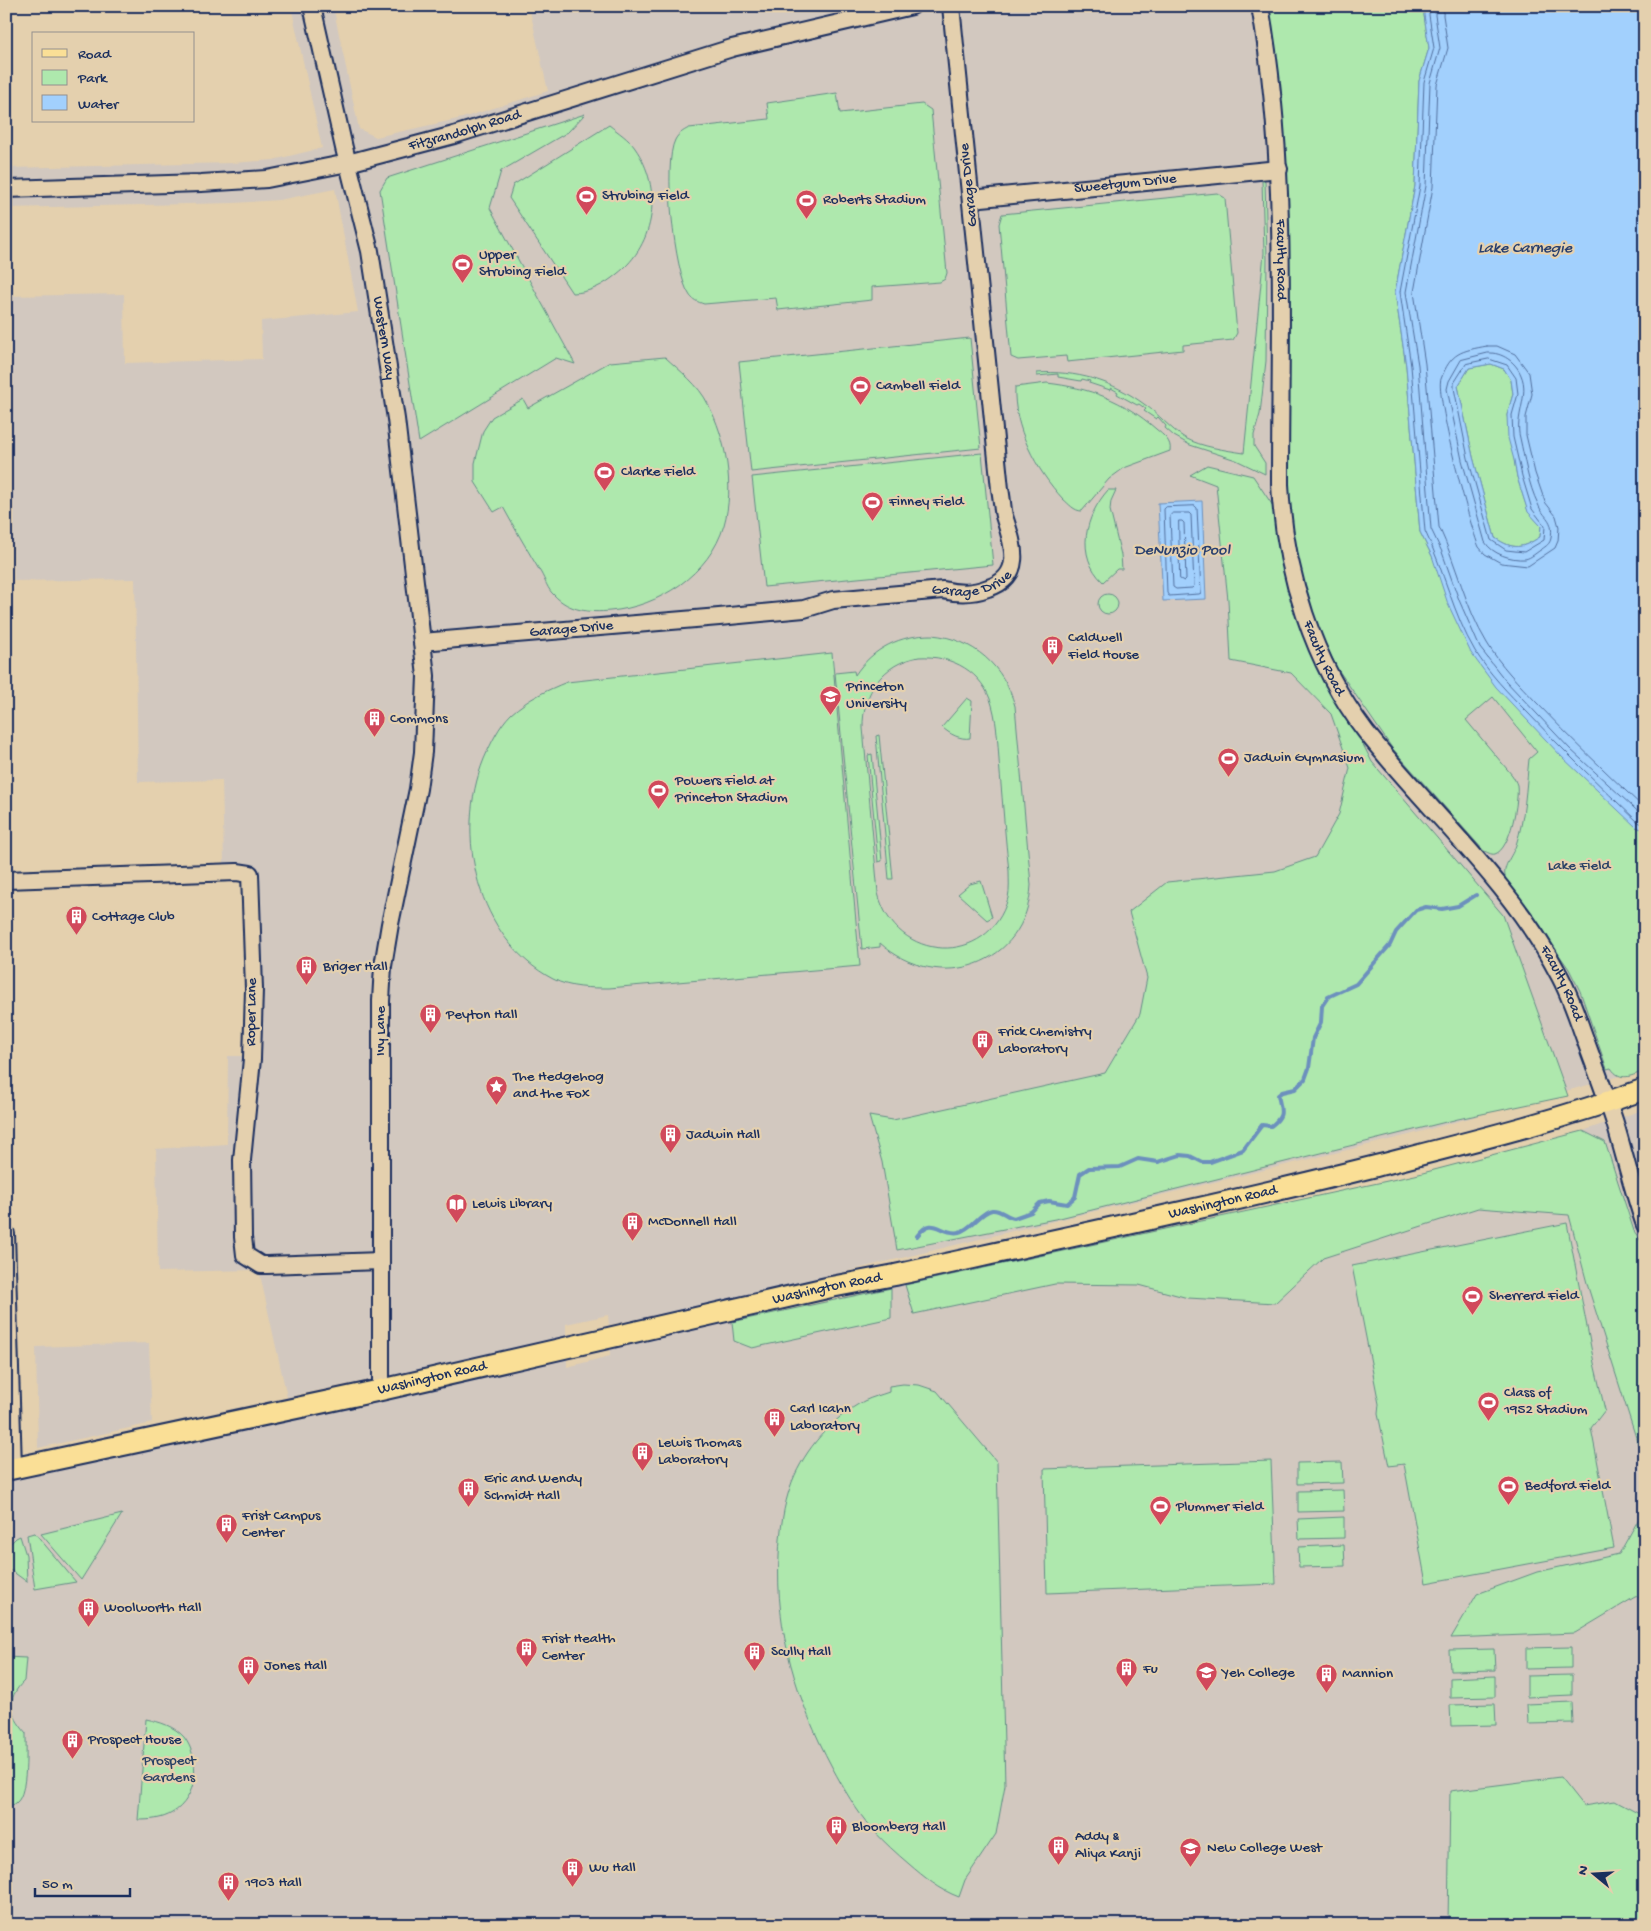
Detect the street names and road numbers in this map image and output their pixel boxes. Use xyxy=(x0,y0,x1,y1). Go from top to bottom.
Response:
street label: Fitzrandolph Road xyxy=(406,105,524,156)
street label: Garage Drive xyxy=(956,142,982,228)
street label: Sweetgum Drive xyxy=(1073,170,1178,198)
street label: Faculty Road xyxy=(1271,218,1290,302)
street label: Western Way xyxy=(368,295,399,382)
street label: Garage Drive xyxy=(931,567,1017,602)
street label: Garage Drive xyxy=(529,617,614,642)
street label: Faculty Road xyxy=(1298,617,1349,700)
street label: Faculty Road xyxy=(1535,941,1587,1024)
street label: Roper Lane xyxy=(242,977,262,1046)
street label: Ivy Lane xyxy=(372,1006,390,1056)
street label: Washington Road xyxy=(1167,1181,1280,1224)
street label: Washington Road xyxy=(771,1268,884,1309)
street label: Washington Road xyxy=(376,1357,490,1399)

